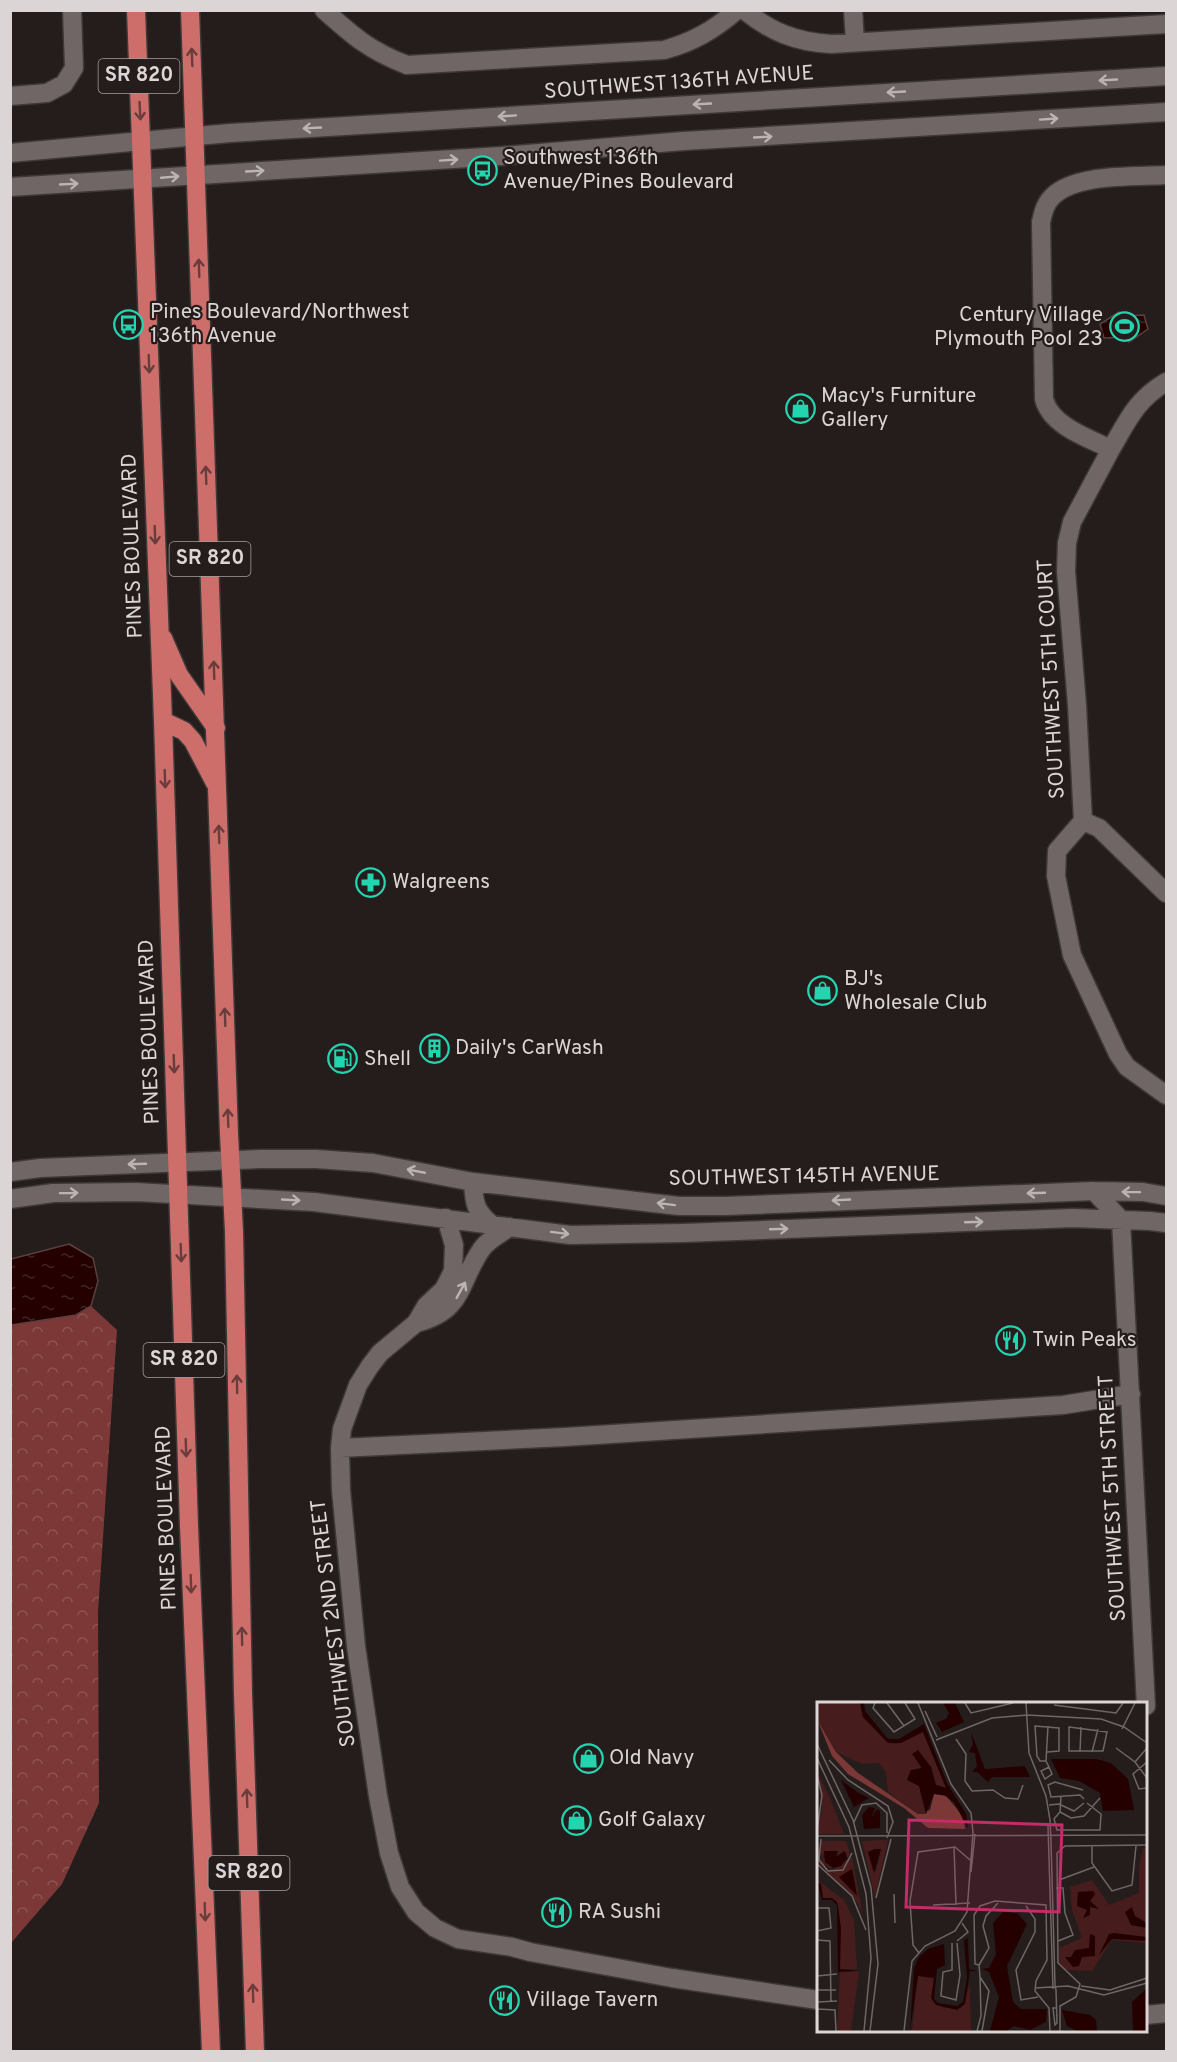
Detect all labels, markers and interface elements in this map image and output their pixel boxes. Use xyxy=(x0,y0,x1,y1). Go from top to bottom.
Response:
one-way arrow xyxy=(187,48,198,68)
road number: SR 820 xyxy=(98,59,180,93)
street label: SOUTHWEST 136TH AVENUE xyxy=(543,60,815,106)
one-way arrow xyxy=(1099,74,1119,85)
one-way arrow xyxy=(887,87,907,98)
one-way arrow xyxy=(692,99,712,110)
one-way arrow xyxy=(135,100,146,120)
one-way arrow xyxy=(498,111,518,122)
one-way arrow xyxy=(1039,113,1059,124)
one-way arrow xyxy=(303,123,323,134)
one-way arrow xyxy=(753,131,773,142)
place label: Southwest 136th Avenue/Pines Boulevard xyxy=(503,145,734,196)
one-way arrow xyxy=(439,154,459,165)
bus stop icon: Southwest 136th Avenue/Pines Boulevard xyxy=(466,154,498,186)
one-way arrow xyxy=(244,166,264,177)
one-way arrow xyxy=(159,171,179,182)
one-way arrow xyxy=(58,178,78,189)
one-way arrow xyxy=(194,258,205,278)
place label: Pines Boulevard/Northwest 136th Avenue xyxy=(150,299,409,350)
place label: Century Village Plymouth Pool 23 xyxy=(934,302,1103,353)
bus stop icon: Pines Boulevard/Northwest 136th Avenue xyxy=(113,308,145,340)
sports icon: Century Village Plymouth Pool 23 xyxy=(1108,311,1140,343)
one-way arrow xyxy=(143,353,154,373)
place label: Macy's Furniture Gallery xyxy=(821,383,976,434)
shop icon: Macy's Furniture Gallery xyxy=(784,392,816,424)
street label: PINES BOULEVARD xyxy=(116,453,150,639)
one-way arrow xyxy=(201,465,212,485)
one-way arrow xyxy=(150,525,161,545)
road number: SR 820 xyxy=(170,542,250,576)
street label: SOUTHWEST 5TH COURT xyxy=(1032,558,1072,800)
one-way arrow xyxy=(208,660,219,680)
one-way arrow xyxy=(159,769,170,789)
one-way arrow xyxy=(213,824,225,844)
pharmacy icon: Walgreens xyxy=(355,866,387,898)
place label: Walgreens xyxy=(392,869,490,896)
street label: PINES BOULEVARD xyxy=(133,939,167,1125)
place label: BJ's Wholesale Club xyxy=(844,966,987,1017)
shop icon: BJ's Wholesale Club xyxy=(807,975,839,1007)
one-way arrow xyxy=(219,1007,231,1027)
building icon: Daily's CarWash xyxy=(418,1032,450,1064)
place label: Daily's CarWash xyxy=(455,1035,604,1062)
fuel station icon: Shell xyxy=(327,1043,359,1075)
place label: Shell xyxy=(364,1046,411,1073)
one-way arrow xyxy=(168,1054,180,1074)
one-way arrow xyxy=(222,1108,234,1128)
one-way arrow xyxy=(127,1159,147,1170)
street label: SOUTHWEST 145TH AVENUE xyxy=(668,1161,940,1193)
one-way arrow xyxy=(406,1165,426,1176)
one-way arrow xyxy=(1121,1186,1141,1198)
one-way arrow xyxy=(58,1187,78,1199)
one-way arrow xyxy=(1026,1188,1046,1199)
one-way arrow xyxy=(280,1195,300,1206)
one-way arrow xyxy=(831,1195,851,1206)
one-way arrow xyxy=(657,1198,677,1209)
one-way arrow xyxy=(963,1217,983,1228)
one-way arrow xyxy=(768,1224,788,1235)
one-way arrow xyxy=(550,1228,569,1239)
one-way arrow xyxy=(175,1242,186,1262)
one-way arrow xyxy=(455,1282,467,1299)
restaurant icon: Twin Peaks xyxy=(995,1324,1027,1356)
place label: Twin Peaks xyxy=(1032,1327,1137,1354)
road number: SR 820 xyxy=(144,1343,225,1377)
street label: SOUTHWEST 5TH STREET xyxy=(1093,1374,1133,1622)
one-way arrow xyxy=(231,1375,243,1395)
street label: PINES BOULEVARD xyxy=(150,1425,184,1611)
one-way arrow xyxy=(181,1437,192,1457)
street label: SOUTHWEST 2ND STREET xyxy=(305,1497,363,1749)
one-way arrow xyxy=(186,1574,197,1594)
one-way arrow xyxy=(236,1626,248,1646)
inset map xyxy=(817,1702,1147,2032)
shop icon: Old Navy xyxy=(572,1742,604,1774)
place label: Old Navy xyxy=(609,1745,694,1772)
one-way arrow xyxy=(241,1789,252,1809)
shop icon: Golf Galaxy xyxy=(561,1804,593,1836)
place label: Golf Galaxy xyxy=(598,1807,706,1834)
road number: SR 820 xyxy=(208,1856,290,1890)
restaurant icon: RA Sushi xyxy=(541,1896,573,1928)
place label: RA Sushi xyxy=(578,1899,661,1926)
one-way arrow xyxy=(199,1901,211,1921)
one-way arrow xyxy=(248,1984,259,2004)
restaurant icon: Village Tavern xyxy=(489,1984,521,2016)
place label: Village Tavern xyxy=(526,1987,658,2014)

